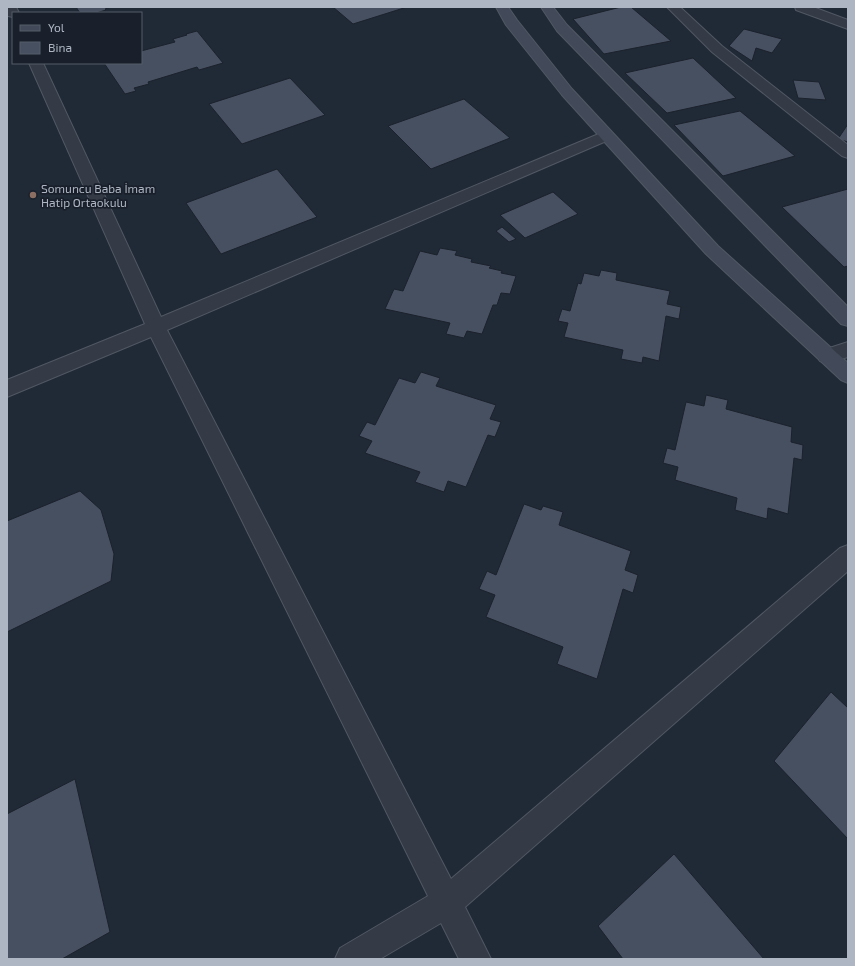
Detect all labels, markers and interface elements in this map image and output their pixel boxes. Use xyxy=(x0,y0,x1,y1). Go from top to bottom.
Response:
legend xyxy=(12,12,142,64)
text: Yol xyxy=(48,20,65,34)
text: Bina xyxy=(48,40,72,54)
place label: Somuncu Baba İmam Hatip Ortaokulu xyxy=(41,181,155,209)
marker: Somuncu Baba İmam Hatip Ortaokulu xyxy=(28,190,38,200)

